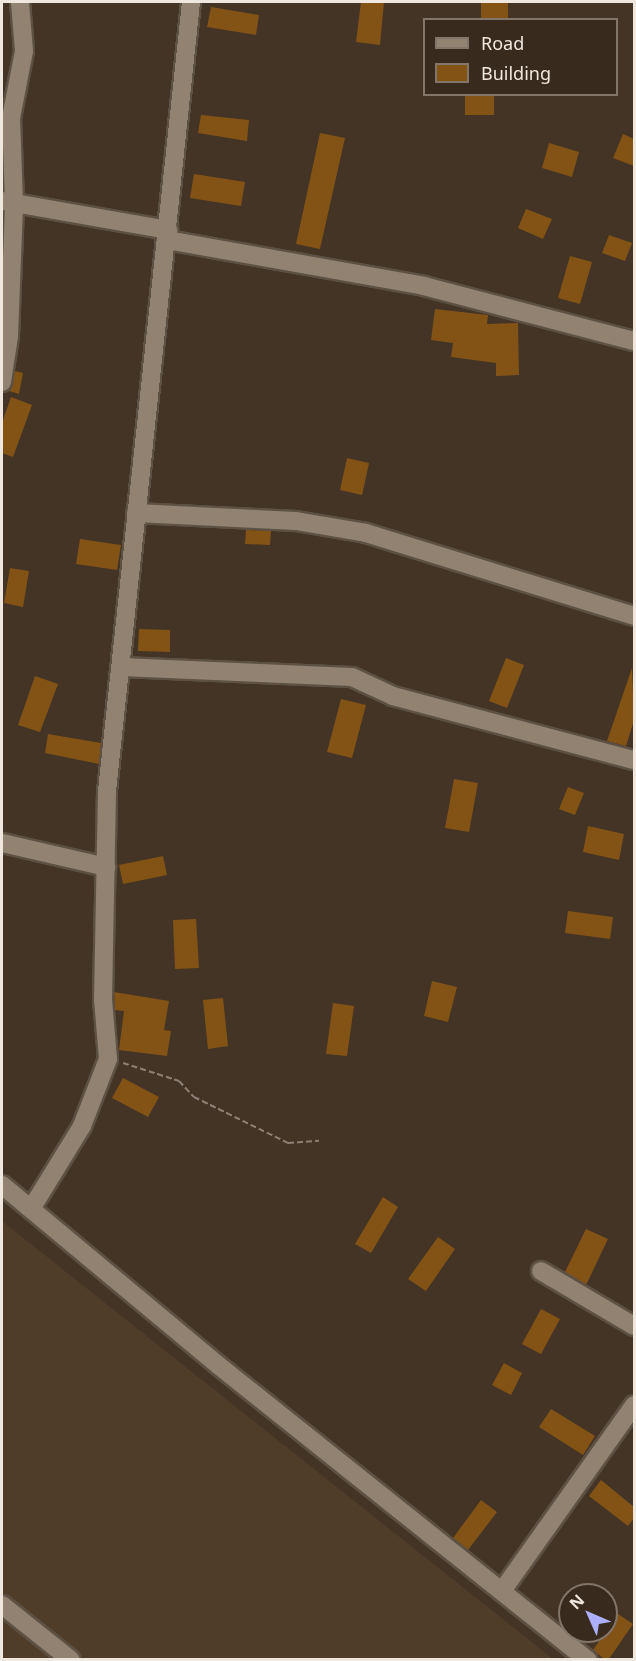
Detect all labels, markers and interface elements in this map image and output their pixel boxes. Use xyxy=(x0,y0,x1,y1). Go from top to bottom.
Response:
legend xyxy=(423,18,618,96)
text: Road xyxy=(481,31,524,55)
text: Building xyxy=(481,61,551,85)
north arrow xyxy=(558,1583,618,1643)
text: N xyxy=(564,1589,589,1614)

